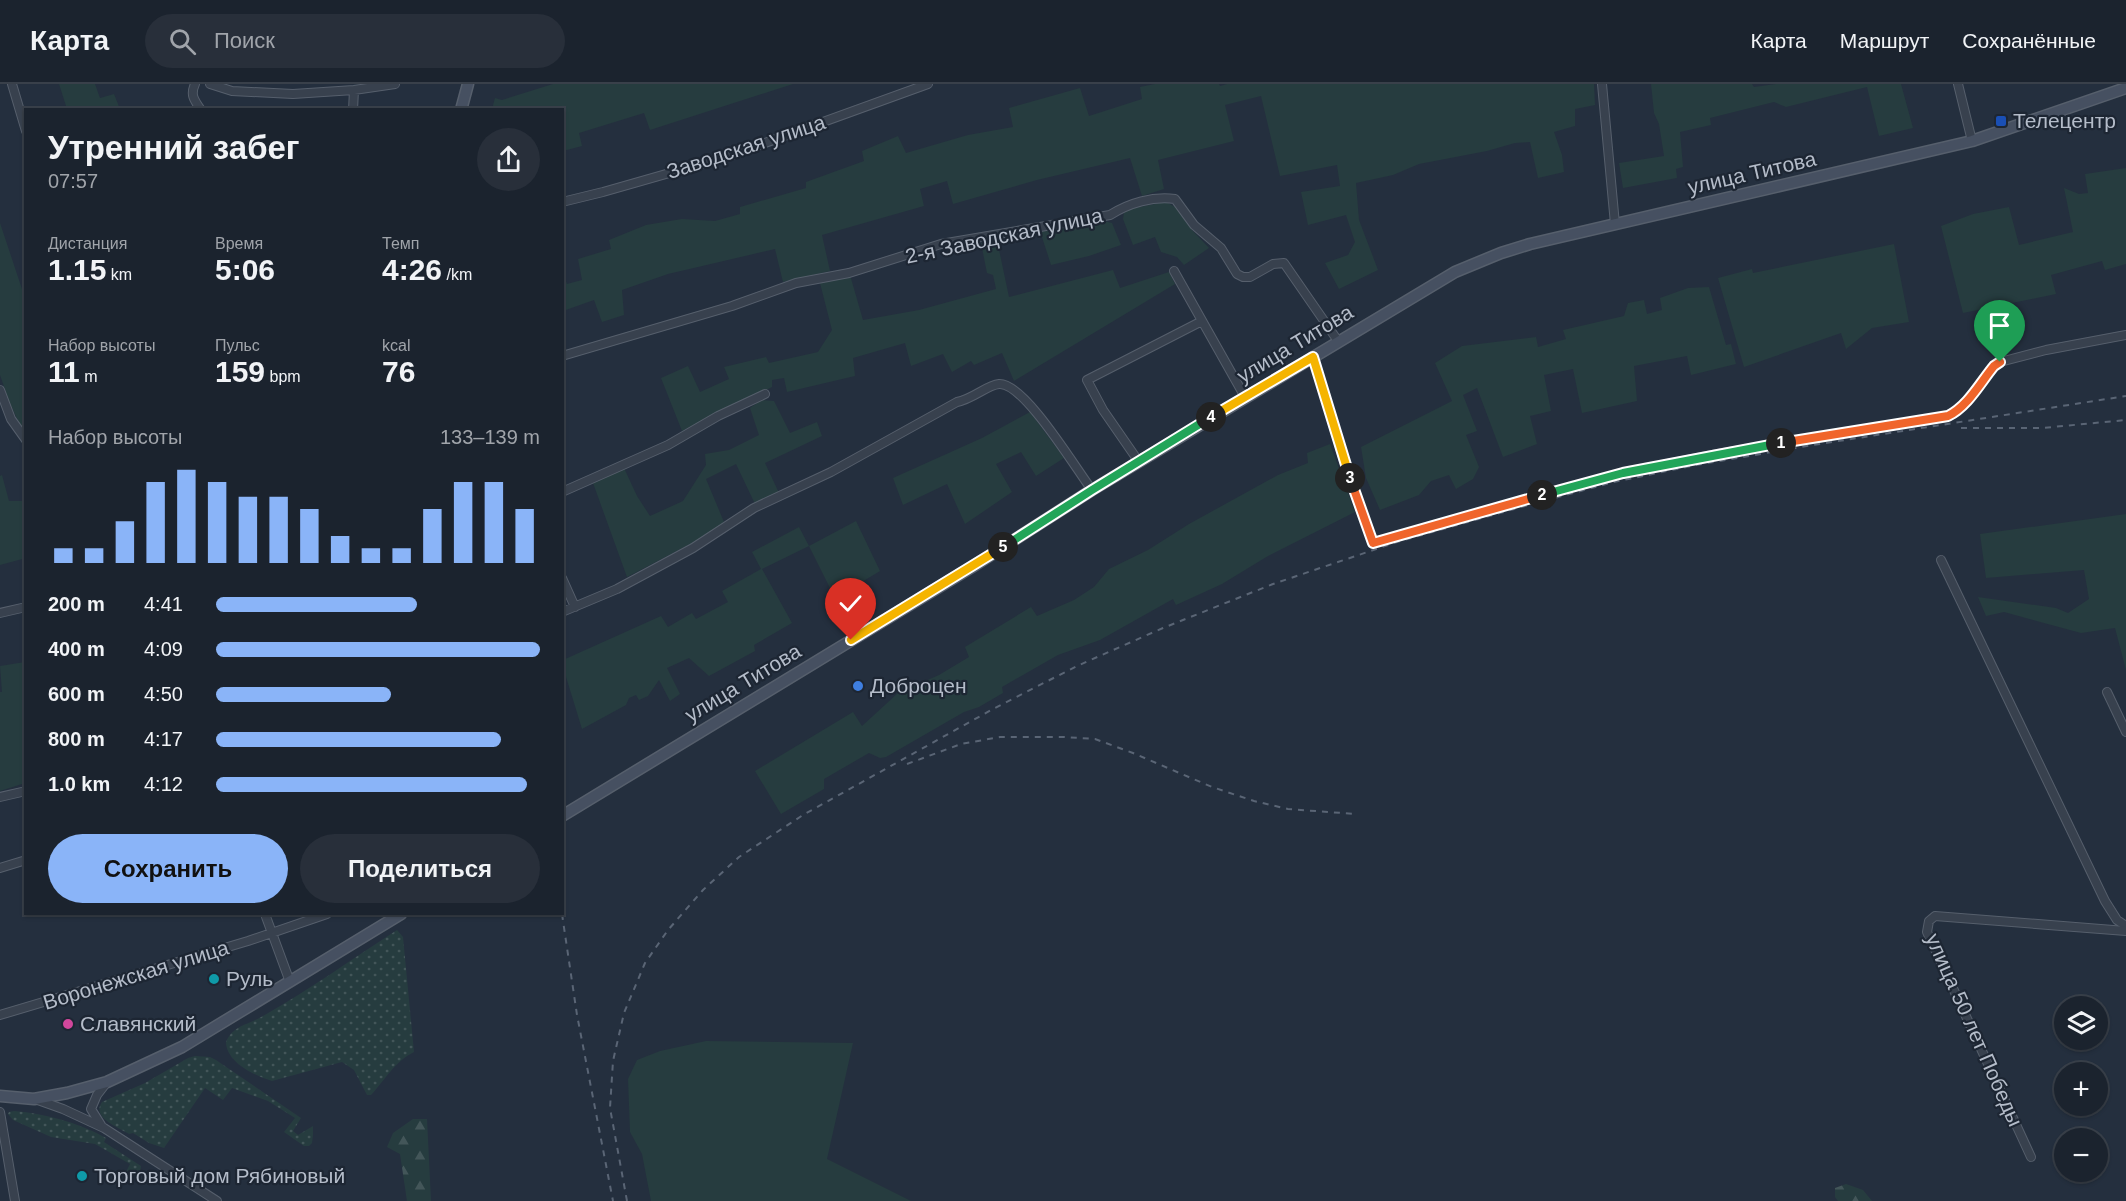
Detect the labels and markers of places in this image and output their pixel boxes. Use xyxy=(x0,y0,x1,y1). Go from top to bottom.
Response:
place label: Телецентр xyxy=(2013,109,2116,132)
marker: Телецентр xyxy=(1994,114,2008,128)
pin xyxy=(1974,300,2025,362)
pin: 4 xyxy=(1196,402,1226,432)
pin: 1 xyxy=(1766,428,1796,458)
pin: 3 xyxy=(1335,463,1365,493)
pin: 2 xyxy=(1527,480,1557,510)
pin: 5 xyxy=(988,532,1018,562)
pin xyxy=(825,578,876,640)
place label: Доброцен xyxy=(870,674,967,697)
marker: Доброцен xyxy=(851,679,865,693)
place label: Руль xyxy=(226,967,273,990)
marker: Руль xyxy=(207,972,221,986)
place label: Славянский xyxy=(80,1012,196,1035)
marker: Славянский xyxy=(61,1017,75,1031)
place label: Торговый дом Рябиновый xyxy=(94,1164,345,1187)
marker: Торговый дом Рябиновый xyxy=(75,1169,89,1183)

